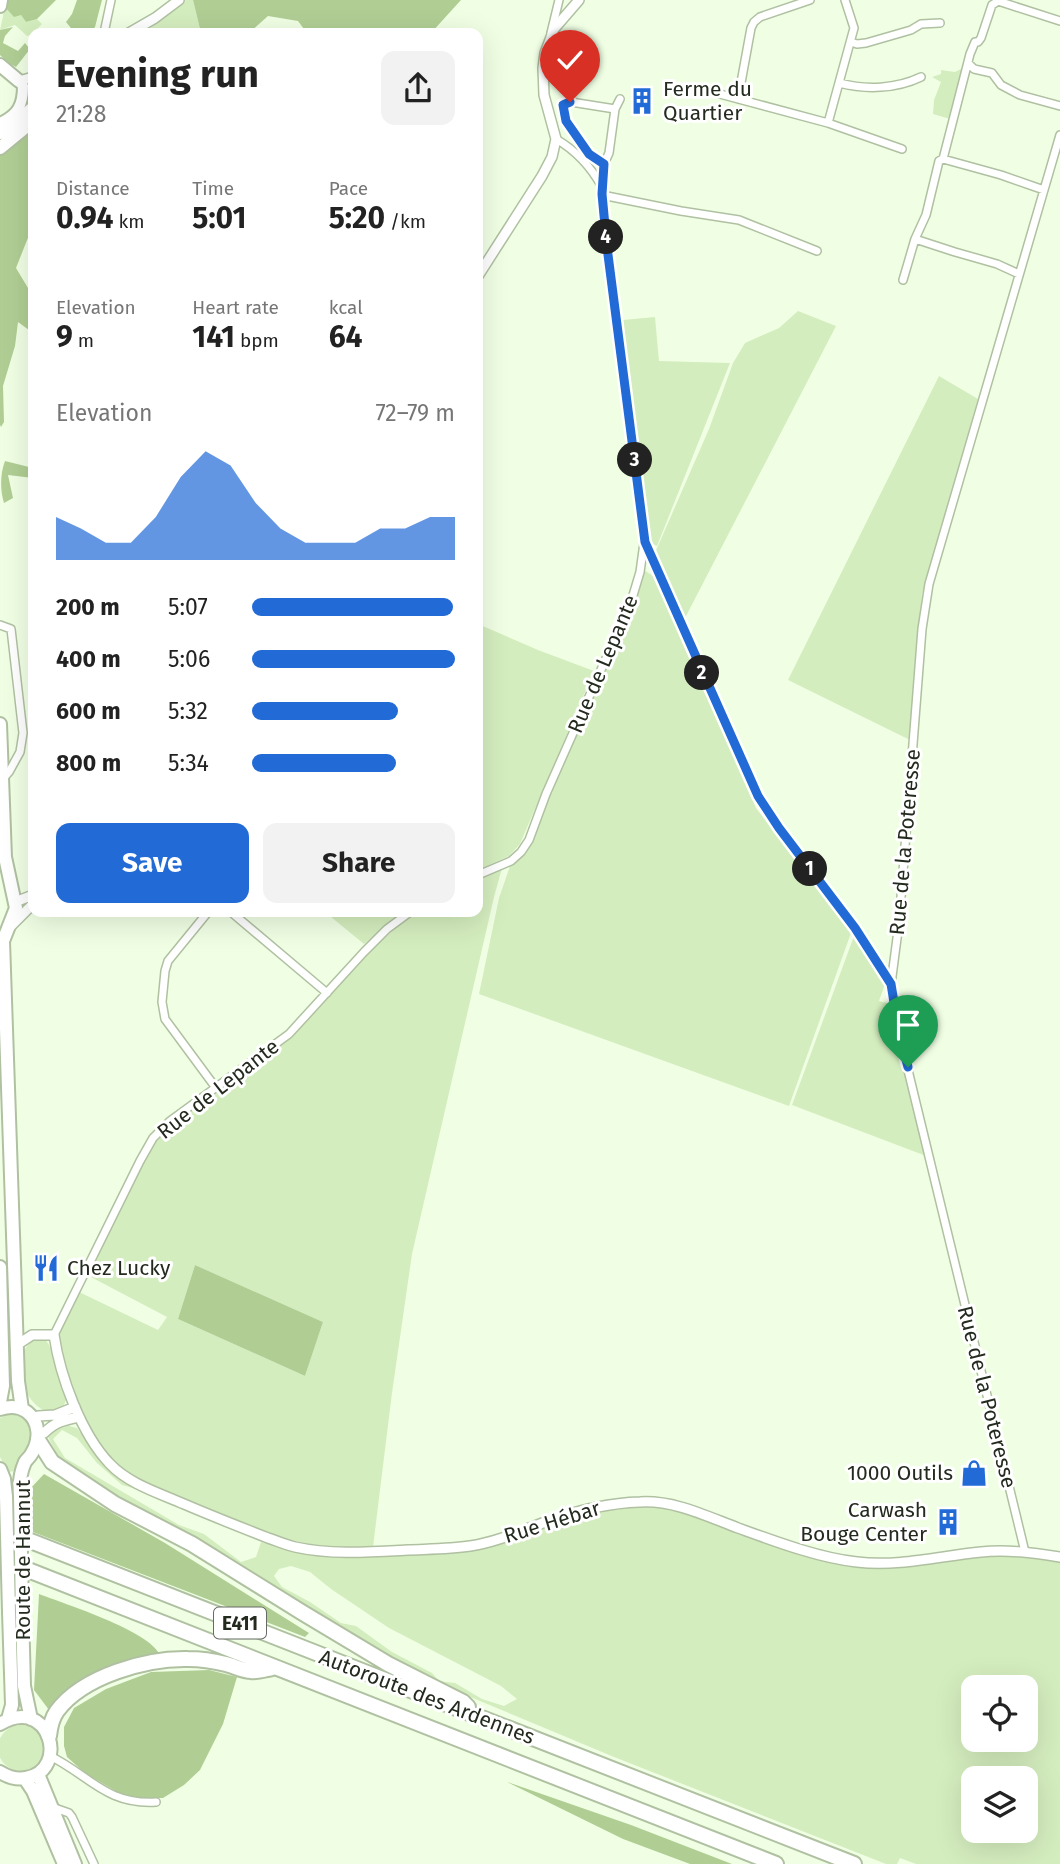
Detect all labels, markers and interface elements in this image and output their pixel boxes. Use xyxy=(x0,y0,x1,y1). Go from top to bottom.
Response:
pin xyxy=(540,30,600,102)
icon: check xyxy=(551,41,589,79)
text: Evening run xyxy=(56,51,259,97)
button: share xyxy=(381,51,455,125)
place label: Ferme du Quartier xyxy=(663,76,752,126)
building icon: Ferme du Quartier xyxy=(627,86,657,116)
text: 21:28 xyxy=(56,100,106,128)
text: Distance xyxy=(56,177,130,200)
text: Time xyxy=(192,177,234,200)
text: Pace xyxy=(329,177,368,200)
text: 0.94 xyxy=(56,200,114,236)
text: 5:01 xyxy=(192,200,246,236)
text: 5:20 xyxy=(329,200,385,236)
text: km xyxy=(114,210,145,233)
text: /km xyxy=(385,210,426,233)
pin: 4 xyxy=(588,219,624,254)
text: 4 xyxy=(600,225,611,248)
text: Elevation xyxy=(56,296,136,319)
text: Heart rate xyxy=(192,296,279,319)
text: kcal xyxy=(329,296,363,319)
text: 9 xyxy=(56,319,73,355)
text: 141 xyxy=(192,319,235,355)
text: 64 xyxy=(329,319,363,355)
text: m xyxy=(73,329,94,352)
text: bpm xyxy=(235,329,279,352)
text: Elevation xyxy=(56,399,152,427)
text: 72–79 m xyxy=(375,399,455,427)
pin: 3 xyxy=(618,442,652,477)
text: 3 xyxy=(630,448,639,471)
street label: Rue de Lepante xyxy=(562,591,644,737)
text: 200 m xyxy=(56,593,120,621)
text: 5:07 xyxy=(168,593,208,621)
text: 400 m xyxy=(56,645,121,673)
text: 5:06 xyxy=(168,645,210,673)
pin: 2 xyxy=(684,656,720,690)
text: 2 xyxy=(697,661,706,684)
text: 600 m xyxy=(56,697,121,725)
text: 5:32 xyxy=(168,697,208,725)
street label: Rue de la Poteresse xyxy=(884,748,926,936)
text: 800 m xyxy=(56,749,121,777)
text: 5:34 xyxy=(168,749,209,777)
button: Save xyxy=(56,823,249,903)
button: Share xyxy=(263,823,455,903)
pin: 1 xyxy=(792,852,828,886)
text: 1 xyxy=(805,857,814,880)
pin xyxy=(878,995,938,1067)
icon: arrive xyxy=(889,1006,927,1044)
street label: Rue de Lepante xyxy=(152,1033,284,1145)
restaurant icon: Chez Lucky xyxy=(31,1253,61,1283)
place label: Chez Lucky xyxy=(67,1255,171,1281)
street label: Rue de la Poteresse xyxy=(952,1303,1022,1491)
shop icon: 1000 Outils xyxy=(959,1458,989,1488)
place label: 1000 Outils xyxy=(847,1460,953,1486)
street label: Route de Hannut xyxy=(10,1479,36,1640)
street label: Rue Hébar xyxy=(501,1495,603,1549)
place label: Carwash Bouge Center xyxy=(800,1497,927,1547)
building icon: Carwash Bouge Center xyxy=(933,1507,963,1537)
road number: E411 xyxy=(214,1608,266,1638)
street label: Autoroute des Ardennes xyxy=(316,1644,539,1750)
map controls xyxy=(961,1675,1038,1843)
button: locate xyxy=(961,1675,1038,1752)
button: layers xyxy=(961,1766,1038,1843)

